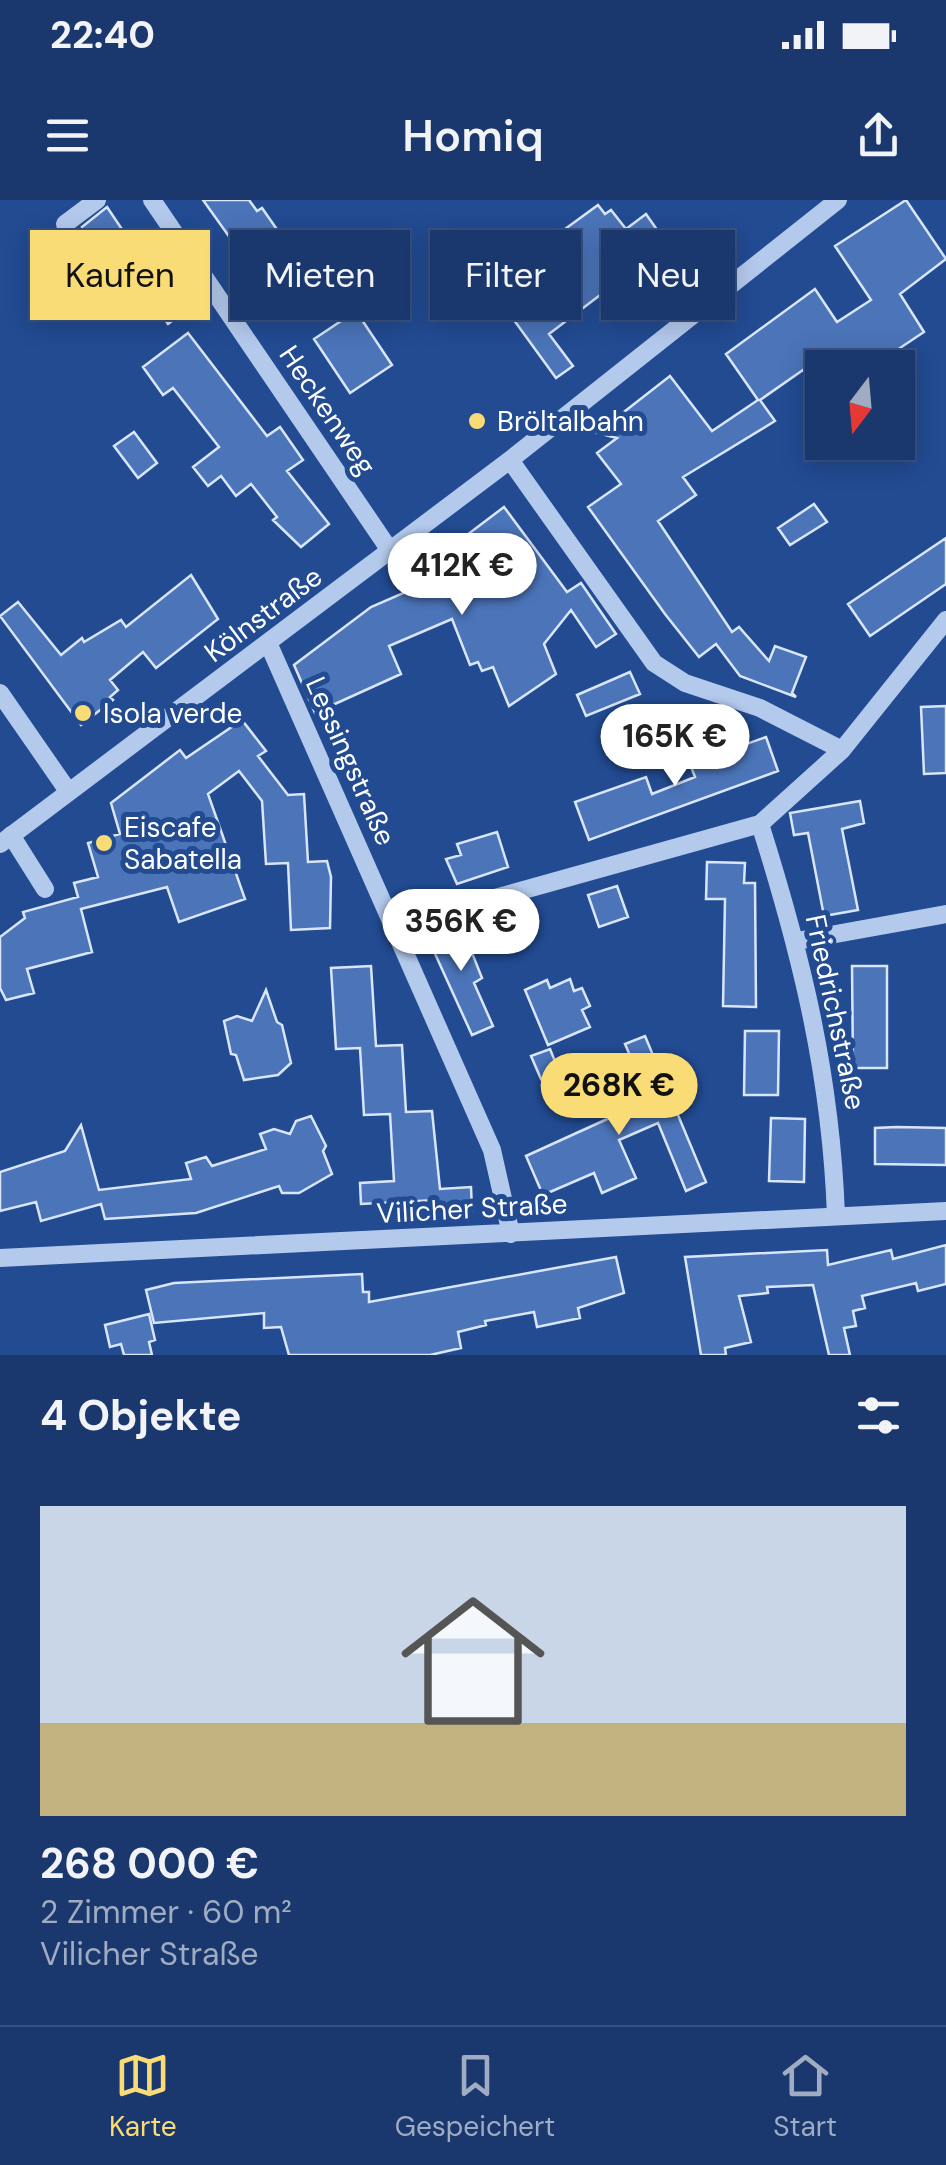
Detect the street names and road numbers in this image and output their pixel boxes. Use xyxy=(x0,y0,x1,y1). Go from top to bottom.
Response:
street label: Heckenweg xyxy=(271,338,384,482)
street label: Kölnstraße xyxy=(197,558,330,671)
street label: Lessingstraße xyxy=(297,671,404,851)
street label: Friedrichstraße xyxy=(797,911,874,1113)
street label: Vilicher Straße xyxy=(376,1185,568,1232)

